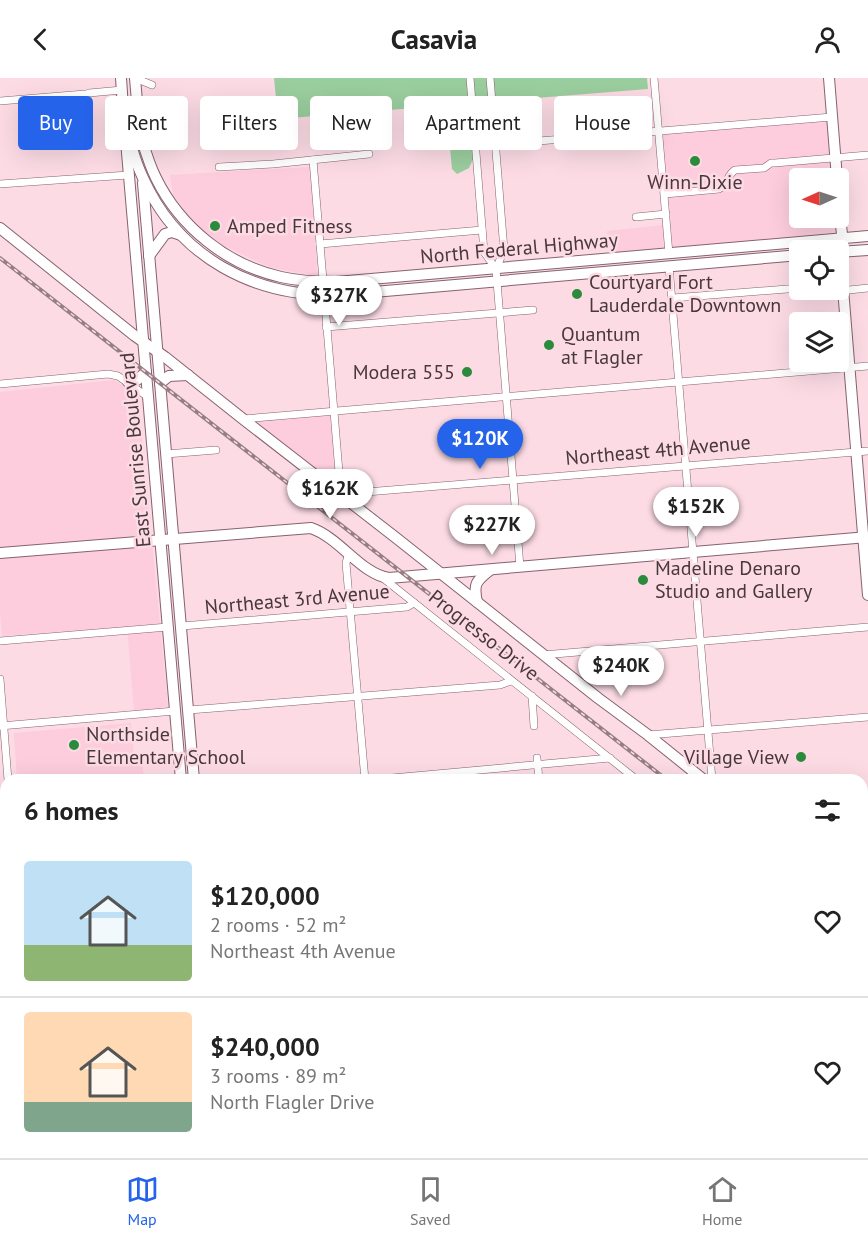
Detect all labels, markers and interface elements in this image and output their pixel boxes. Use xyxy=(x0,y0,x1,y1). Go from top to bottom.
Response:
text: Casavia xyxy=(391,22,477,56)
icon: back xyxy=(24,23,57,56)
icon: person xyxy=(811,23,844,56)
chip: Buy xyxy=(18,96,93,150)
chip: Rent xyxy=(105,96,188,150)
chip: Filters xyxy=(200,96,298,150)
chip: New xyxy=(310,96,392,150)
chip: Apartment xyxy=(404,96,542,150)
chip: House xyxy=(554,96,652,150)
marker: Winn-Dixie xyxy=(688,154,702,168)
north arrow xyxy=(789,168,849,228)
map controls xyxy=(789,168,849,372)
place label: Winn-Dixie xyxy=(647,169,743,195)
place label: Amped Fitness xyxy=(227,213,352,239)
marker: Amped Fitness xyxy=(208,219,222,233)
street label: North Federal Highway xyxy=(419,226,620,270)
button: locate xyxy=(789,240,849,300)
place label: Courtyard Fort Lauderdale Downtown xyxy=(589,269,781,318)
pin: $327K xyxy=(297,276,381,327)
text: $327K xyxy=(310,282,368,308)
marker: Courtyard Fort Lauderdale Downtown xyxy=(570,287,584,301)
button: layers xyxy=(789,312,849,372)
place label: Quantum at Flagler xyxy=(561,321,643,370)
marker: Quantum at Flagler xyxy=(542,338,556,352)
street label: East Sunrise Boulevard xyxy=(114,352,156,548)
place label: Modera 555 xyxy=(353,359,455,385)
marker: Modera 555 xyxy=(460,365,474,379)
pin: $120K xyxy=(438,419,522,470)
text: $120K xyxy=(451,425,509,451)
street label: Northeast 4th Avenue xyxy=(564,429,752,471)
pin: $162K xyxy=(288,469,372,520)
text: $162K xyxy=(301,475,359,501)
pin: $152K xyxy=(654,487,738,538)
text: $152K xyxy=(667,493,725,519)
pin: $227K xyxy=(450,505,534,556)
text: $227K xyxy=(463,511,521,537)
place label: Madeline Denaro Studio and Gallery xyxy=(655,555,813,604)
marker: Madeline Denaro Studio and Gallery xyxy=(636,573,650,587)
street label: Northeast 3rd Avenue xyxy=(203,578,391,620)
street label: Progresso Drive xyxy=(423,584,545,686)
pin: $240K xyxy=(579,646,663,697)
text: $240K xyxy=(592,652,650,678)
place label: Northside Elementary School xyxy=(86,721,246,770)
marker: Northside Elementary School xyxy=(67,738,81,752)
place label: Village View xyxy=(683,744,789,770)
marker: Village View xyxy=(794,750,808,764)
text: 6 homes xyxy=(24,794,119,827)
icon: filters xyxy=(811,794,844,827)
text: $120,000 xyxy=(210,879,320,912)
icon: home xyxy=(72,885,144,957)
icon: heart xyxy=(811,905,844,938)
text: 2 rooms · 52 m² xyxy=(210,912,346,938)
text: Northeast 4th Avenue xyxy=(210,938,396,964)
text: $240,000 xyxy=(210,1030,320,1063)
icon: home xyxy=(72,1036,144,1108)
icon: heart xyxy=(811,1056,844,1089)
text: 3 rooms · 89 m² xyxy=(210,1063,346,1089)
text: North Flagler Drive xyxy=(210,1089,374,1115)
tab: Map xyxy=(126,1173,159,1229)
tab: Saved xyxy=(410,1173,451,1229)
tab: Home xyxy=(702,1173,742,1229)

